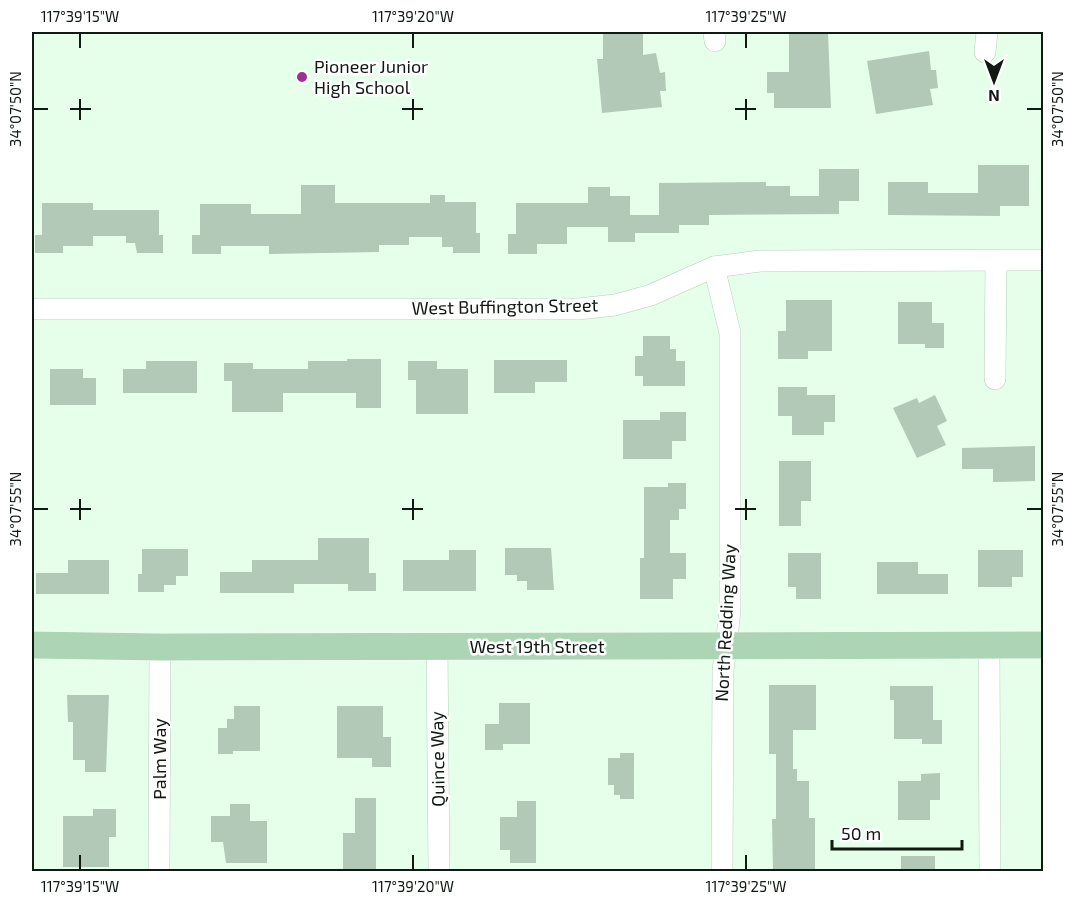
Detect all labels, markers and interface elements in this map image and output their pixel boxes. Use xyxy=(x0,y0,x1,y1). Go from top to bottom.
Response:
text: 117°39'15"W xyxy=(41,7,119,25)
text: 117°39'20"W xyxy=(372,7,454,25)
text: 117°39'25"W xyxy=(705,7,787,25)
north arrow xyxy=(964,51,1024,111)
place label: Pioneer Junior High School xyxy=(314,55,428,98)
marker: Pioneer Junior High School xyxy=(295,70,309,84)
text: 34°07'50"N xyxy=(6,71,24,147)
text: 34°07'50"N xyxy=(1048,71,1066,147)
text: N xyxy=(988,87,1000,106)
street label: West Buffington Street xyxy=(411,293,599,319)
text: 34°07'55"N xyxy=(6,472,24,546)
text: 34°07'55"N xyxy=(1048,472,1066,546)
street label: North Redding Way xyxy=(710,543,740,702)
street label: West 19th Street xyxy=(469,635,605,657)
street label: Quince Way xyxy=(425,711,449,807)
street label: Palm Way xyxy=(148,718,170,800)
scale bar xyxy=(832,813,962,851)
text: 50 m xyxy=(841,822,881,844)
text: 117°39'15"W xyxy=(41,877,119,895)
text: 117°39'20"W xyxy=(372,877,454,895)
text: 117°39'25"W xyxy=(705,877,787,895)

